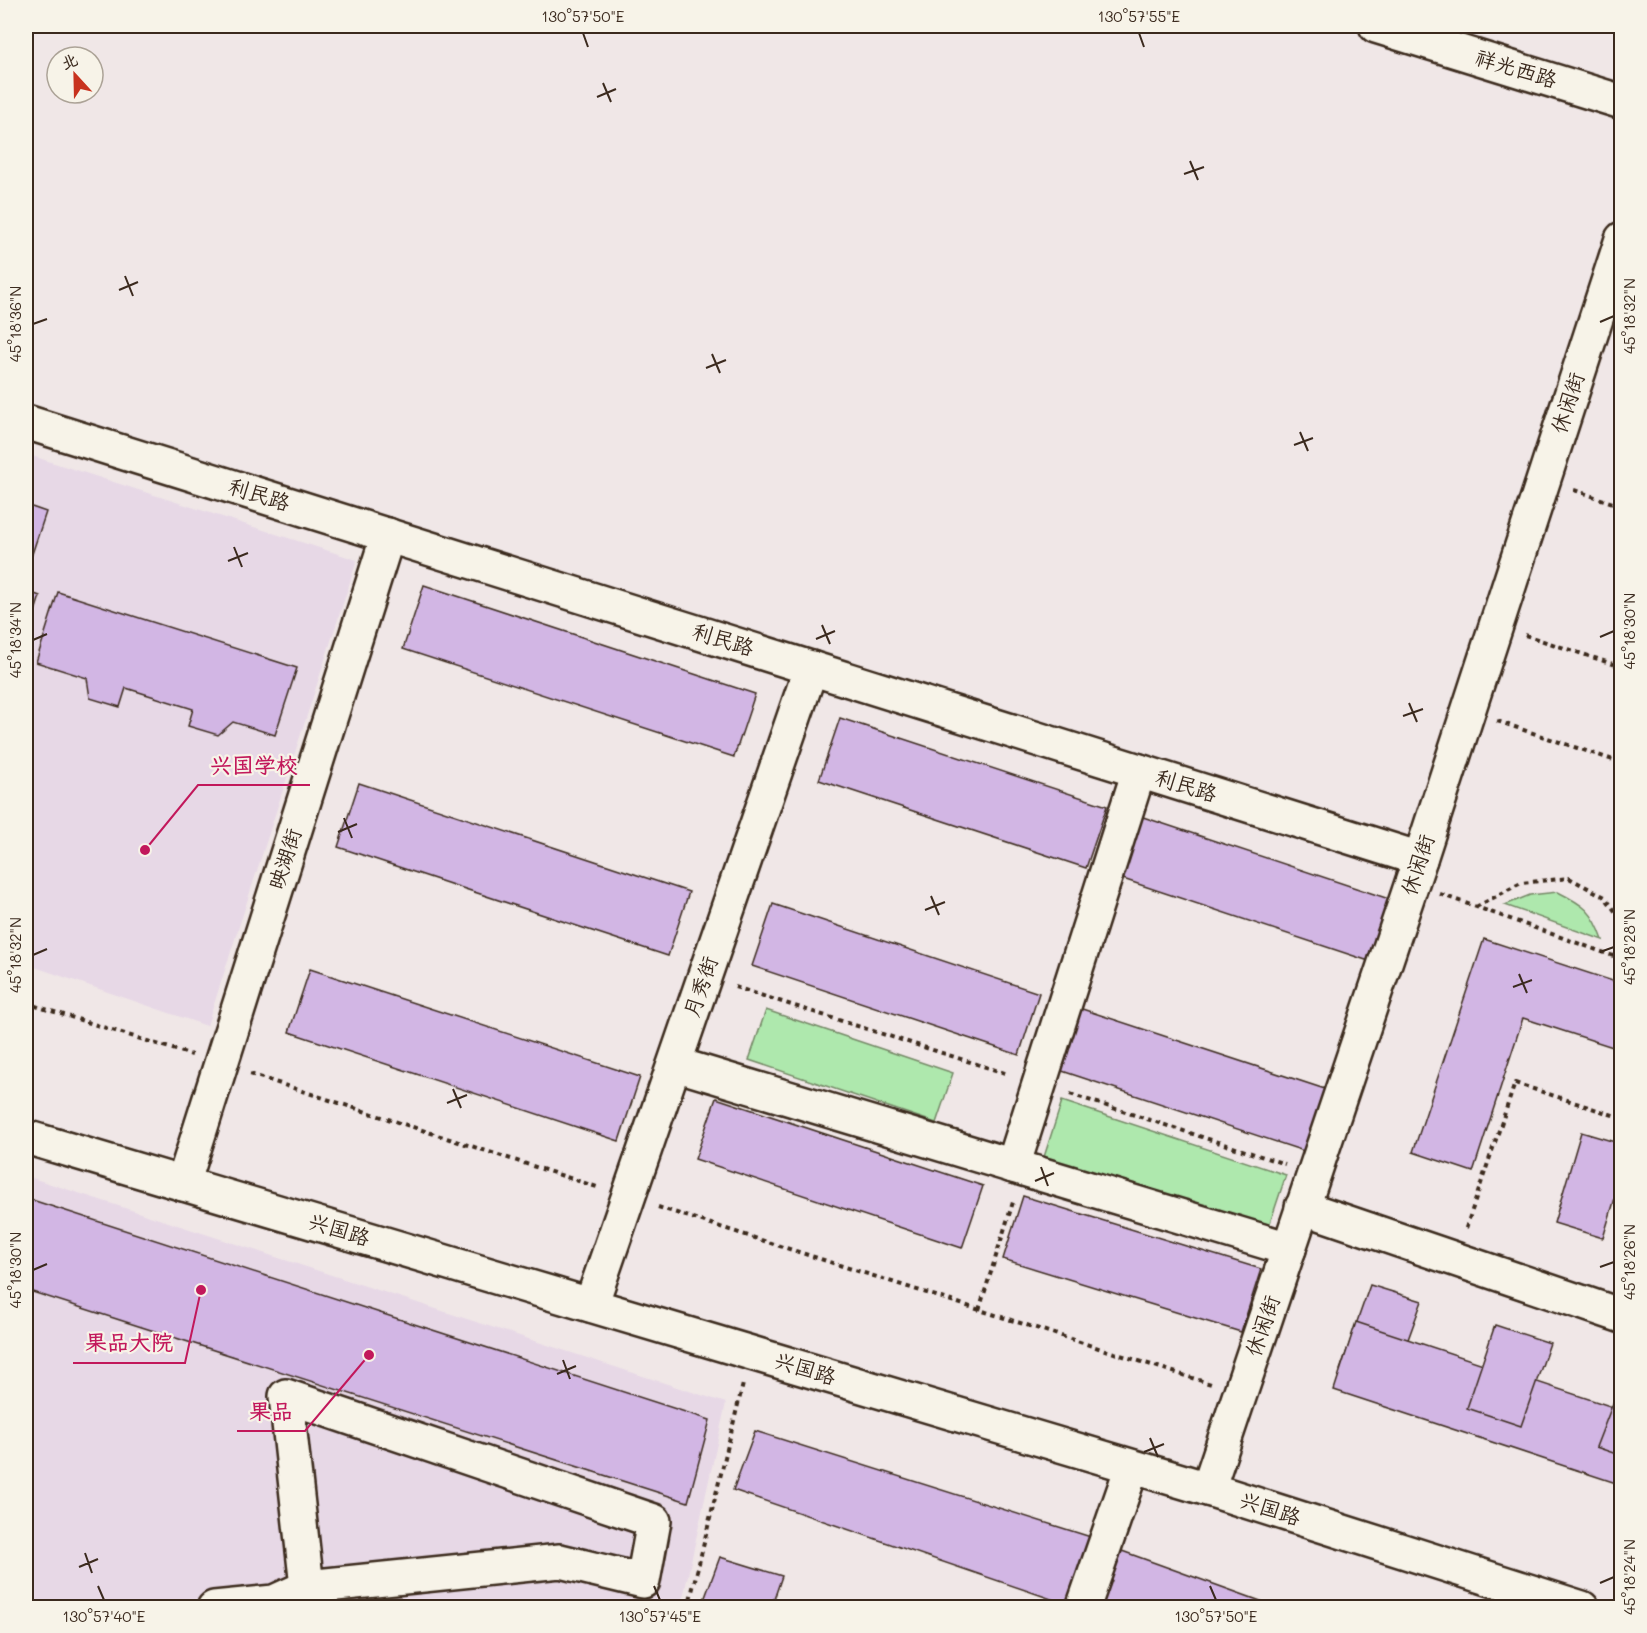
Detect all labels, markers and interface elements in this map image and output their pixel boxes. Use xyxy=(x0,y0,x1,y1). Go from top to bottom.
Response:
text: 130°57'50"E xyxy=(542,6,625,26)
text: 130°57'55"E xyxy=(1098,6,1181,26)
street label: 祥光西路 xyxy=(1472,42,1561,93)
north arrow xyxy=(45,45,105,105)
text: 北 xyxy=(58,48,81,73)
text: 45°18'32"N xyxy=(1619,278,1639,354)
text: 45°18'36"N xyxy=(5,286,25,362)
street label: 休闲街 xyxy=(1544,368,1589,437)
street label: 利民路 xyxy=(225,471,294,516)
text: 45°18'30"N xyxy=(1619,593,1639,669)
text: 45°18'34"N xyxy=(5,602,25,678)
street label: 利民路 xyxy=(689,616,758,661)
callout: 兴国学校 xyxy=(198,745,310,785)
text: 兴国学校 xyxy=(210,750,298,779)
street label: 利民路 xyxy=(1152,762,1221,807)
street label: 映湖街 xyxy=(261,824,306,893)
street label: 休闲街 xyxy=(1394,830,1439,899)
text: 45°18'28"N xyxy=(1619,909,1639,985)
text: 45°18'32"N xyxy=(5,917,25,993)
street label: 月秀街 xyxy=(677,952,723,1021)
street label: 兴国路 xyxy=(305,1206,374,1251)
text: 45°18'26"N xyxy=(1619,1224,1639,1300)
text: 45°18'30"N xyxy=(5,1232,25,1308)
street label: 休闲街 xyxy=(1239,1291,1285,1360)
callout: 果品大院 xyxy=(73,1323,185,1363)
text: 果品大院 xyxy=(85,1327,173,1356)
street label: 兴国路 xyxy=(771,1345,840,1390)
callout: 果品 xyxy=(237,1391,305,1431)
text: 果品 xyxy=(249,1396,293,1425)
street label: 兴国路 xyxy=(1236,1485,1305,1530)
text: 45°18'24"N xyxy=(1619,1539,1639,1615)
text: 130°57'40"E xyxy=(63,1606,146,1626)
text: 130°57'45"E xyxy=(619,1606,702,1626)
text: 130°57'50"E xyxy=(1175,1606,1258,1626)

